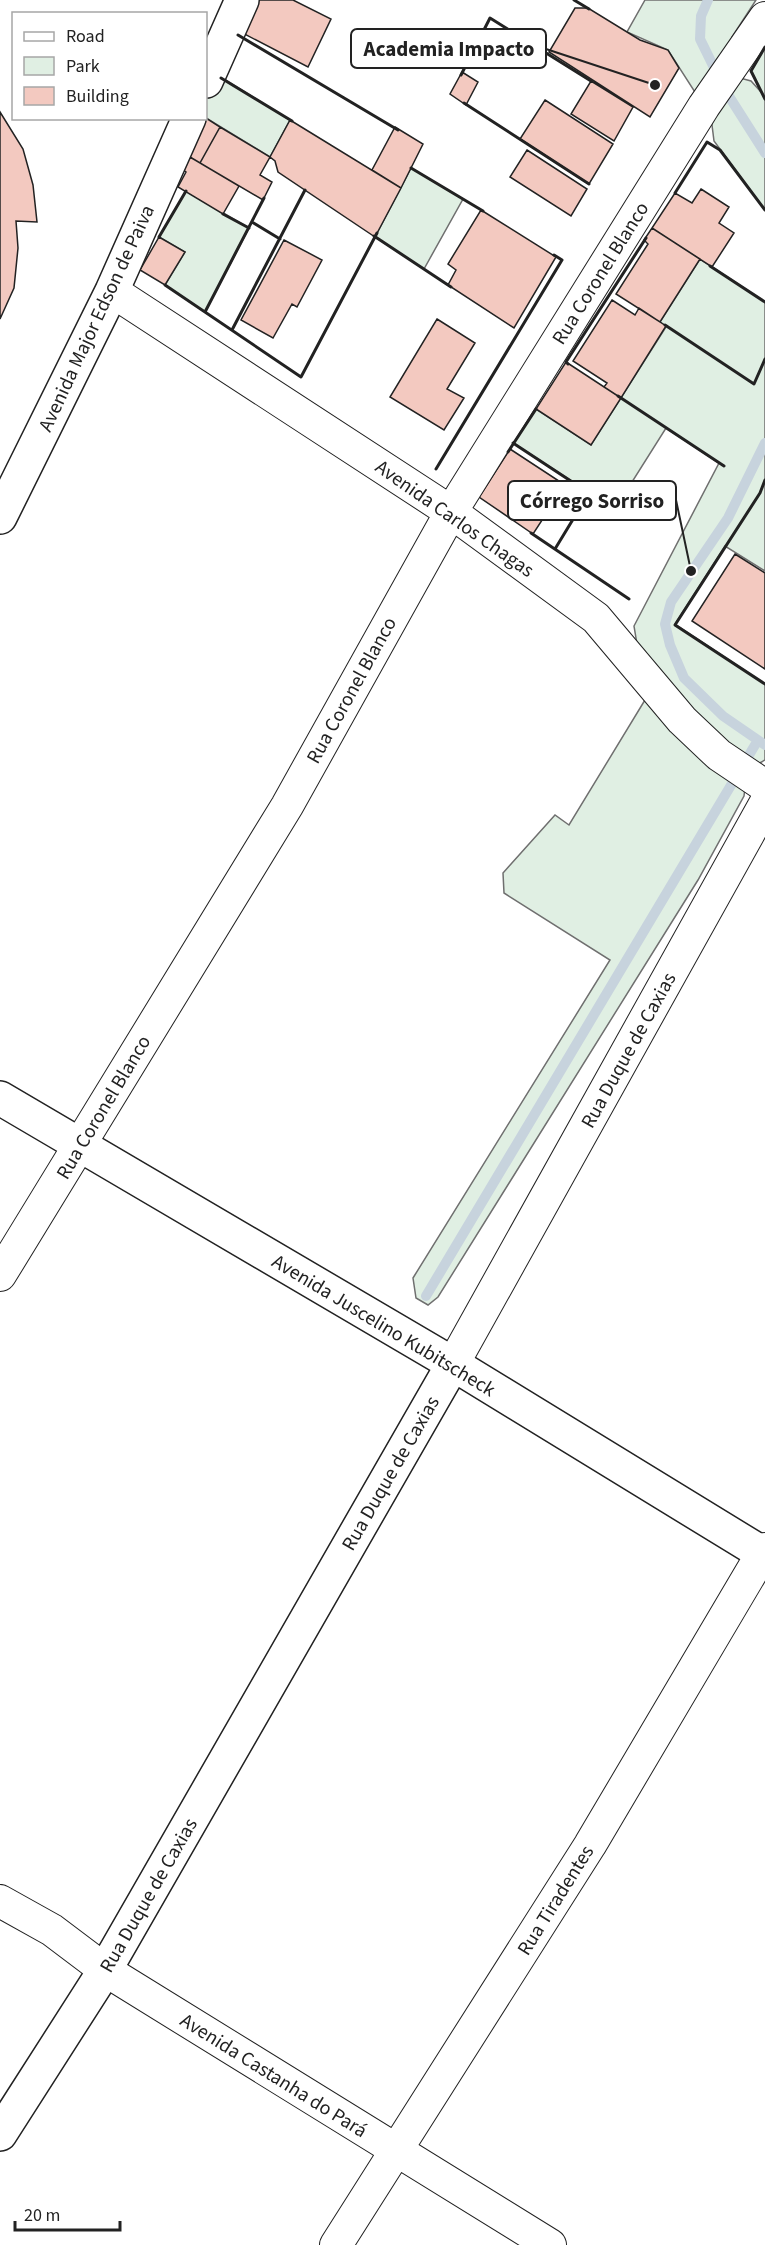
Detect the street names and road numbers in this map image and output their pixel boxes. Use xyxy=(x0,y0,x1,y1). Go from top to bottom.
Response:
street label: Rua Coronel Blanco xyxy=(546,197,656,350)
street label: Avenida Major Edson de Paiva xyxy=(32,200,162,436)
street label: Avenida Carlos Chagas xyxy=(369,453,540,584)
street label: Rua Coronel Blanco xyxy=(300,612,404,769)
street label: Rua Duque de Caxias xyxy=(574,967,683,1133)
street label: Rua Coronel Blanco xyxy=(50,1030,158,1185)
street label: Avenida Juscelino Kubitscheck xyxy=(266,1248,501,1404)
street label: Rua Duque de Caxias xyxy=(335,1391,447,1556)
street label: Rua Duque de Caxias xyxy=(93,1813,205,1978)
street label: Rua Tiradentes xyxy=(511,1840,601,1961)
street label: Avenida Castanha do Pará xyxy=(175,2007,372,2145)

